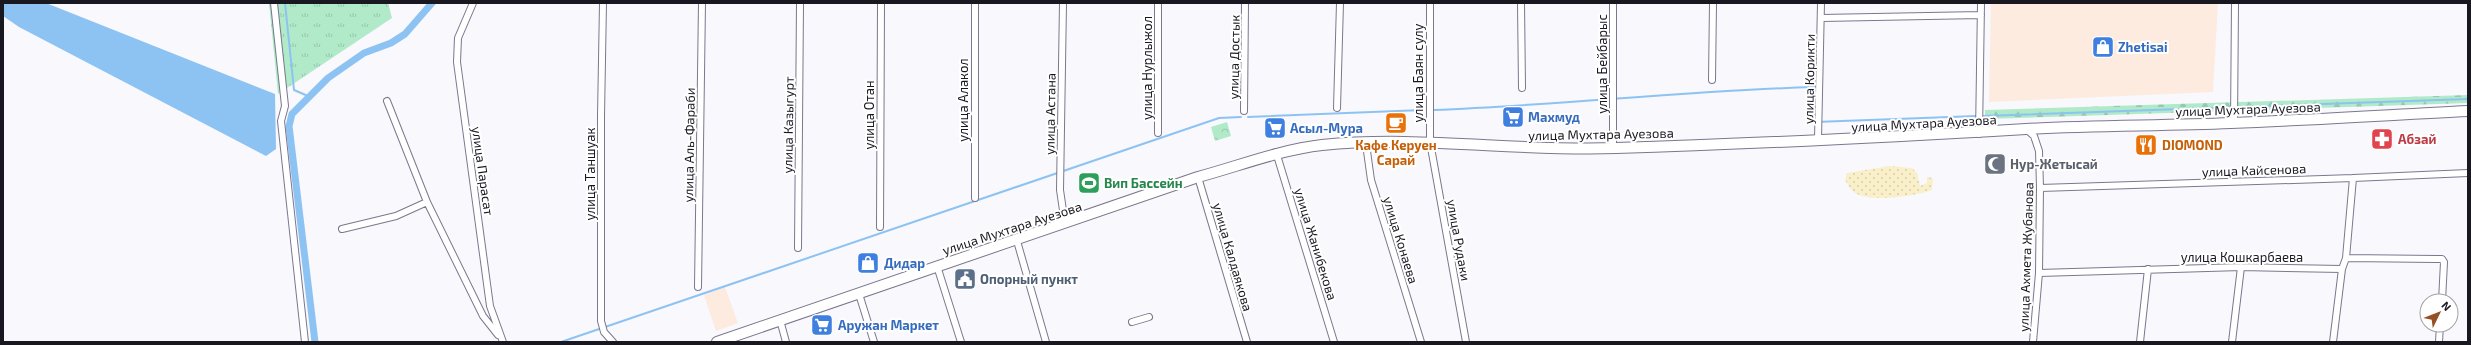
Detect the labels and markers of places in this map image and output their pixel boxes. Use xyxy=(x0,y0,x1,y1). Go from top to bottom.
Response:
shop icon: Zhetisai xyxy=(2090,34,2116,60)
place label: Zhetisai xyxy=(2118,39,2168,55)
supermarket icon: Махмуд xyxy=(1500,104,1526,130)
place label: Махмуд xyxy=(1528,109,1580,125)
cafe icon: Кафе Керуен Сарай xyxy=(1383,110,1409,136)
supermarket icon: Асыл-Мура xyxy=(1262,115,1288,141)
place label: Асыл-Мура xyxy=(1290,120,1363,136)
pharmacy icon: Абзай xyxy=(2369,126,2395,152)
place label: Абзай xyxy=(2398,131,2436,147)
restaurant icon: DIOMOND xyxy=(2133,132,2159,158)
place label: Кафе Керуен Сарай xyxy=(1355,137,1437,168)
place label: DIOMOND xyxy=(2162,137,2223,153)
mosque icon: Нур-Жетысай xyxy=(1982,151,2008,177)
place label: Нур-Жетысай xyxy=(2010,156,2098,172)
sports icon: Вип Бассейн xyxy=(1076,170,1102,196)
place label: Вип Бассейн xyxy=(1104,175,1183,191)
shop icon: Дидар xyxy=(855,250,881,276)
place label: Дидар xyxy=(884,255,925,271)
public building icon: Опорный пункт xyxy=(952,266,978,292)
place label: Опорный пункт xyxy=(980,271,1078,287)
supermarket icon: Аружан Маркет xyxy=(809,312,835,338)
place label: Аружан Маркет xyxy=(838,317,939,333)

